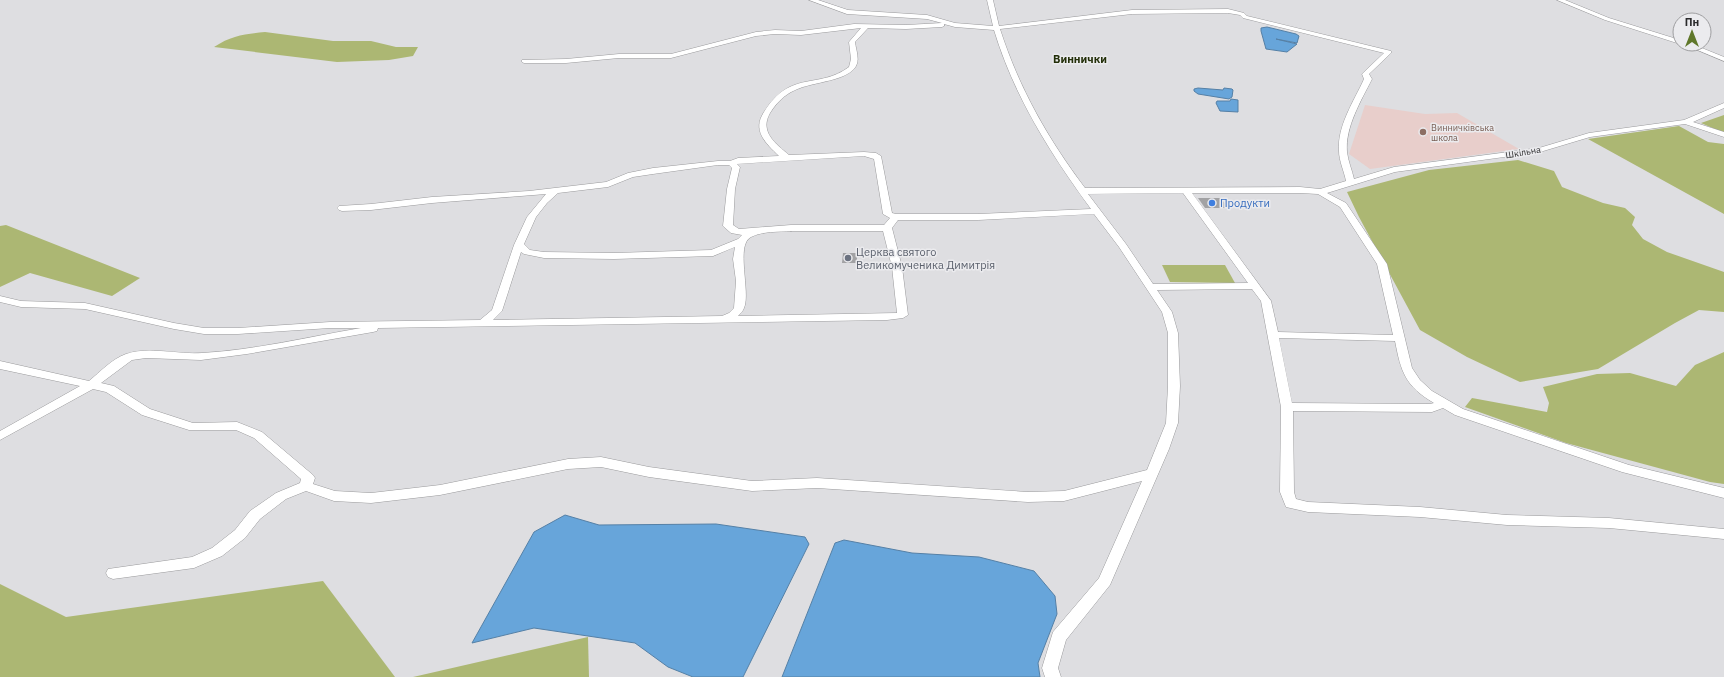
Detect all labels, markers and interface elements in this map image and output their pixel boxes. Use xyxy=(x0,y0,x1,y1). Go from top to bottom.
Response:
north arrow xyxy=(1672,12,1712,52)
text: Пн xyxy=(1685,15,1699,29)
district label: Виннички xyxy=(1053,52,1107,66)
place label: Винничківська школа xyxy=(1431,122,1494,143)
marker: Винничківська школа xyxy=(1418,127,1428,137)
street label: Шкільна xyxy=(1504,143,1542,161)
place label: Продукти xyxy=(1220,196,1270,210)
marker: Продукти xyxy=(1207,198,1217,208)
place label: Церква святого Великомученика Димитрія xyxy=(856,245,995,272)
marker: Церква святого Великомученика Димитрія xyxy=(843,253,853,263)

